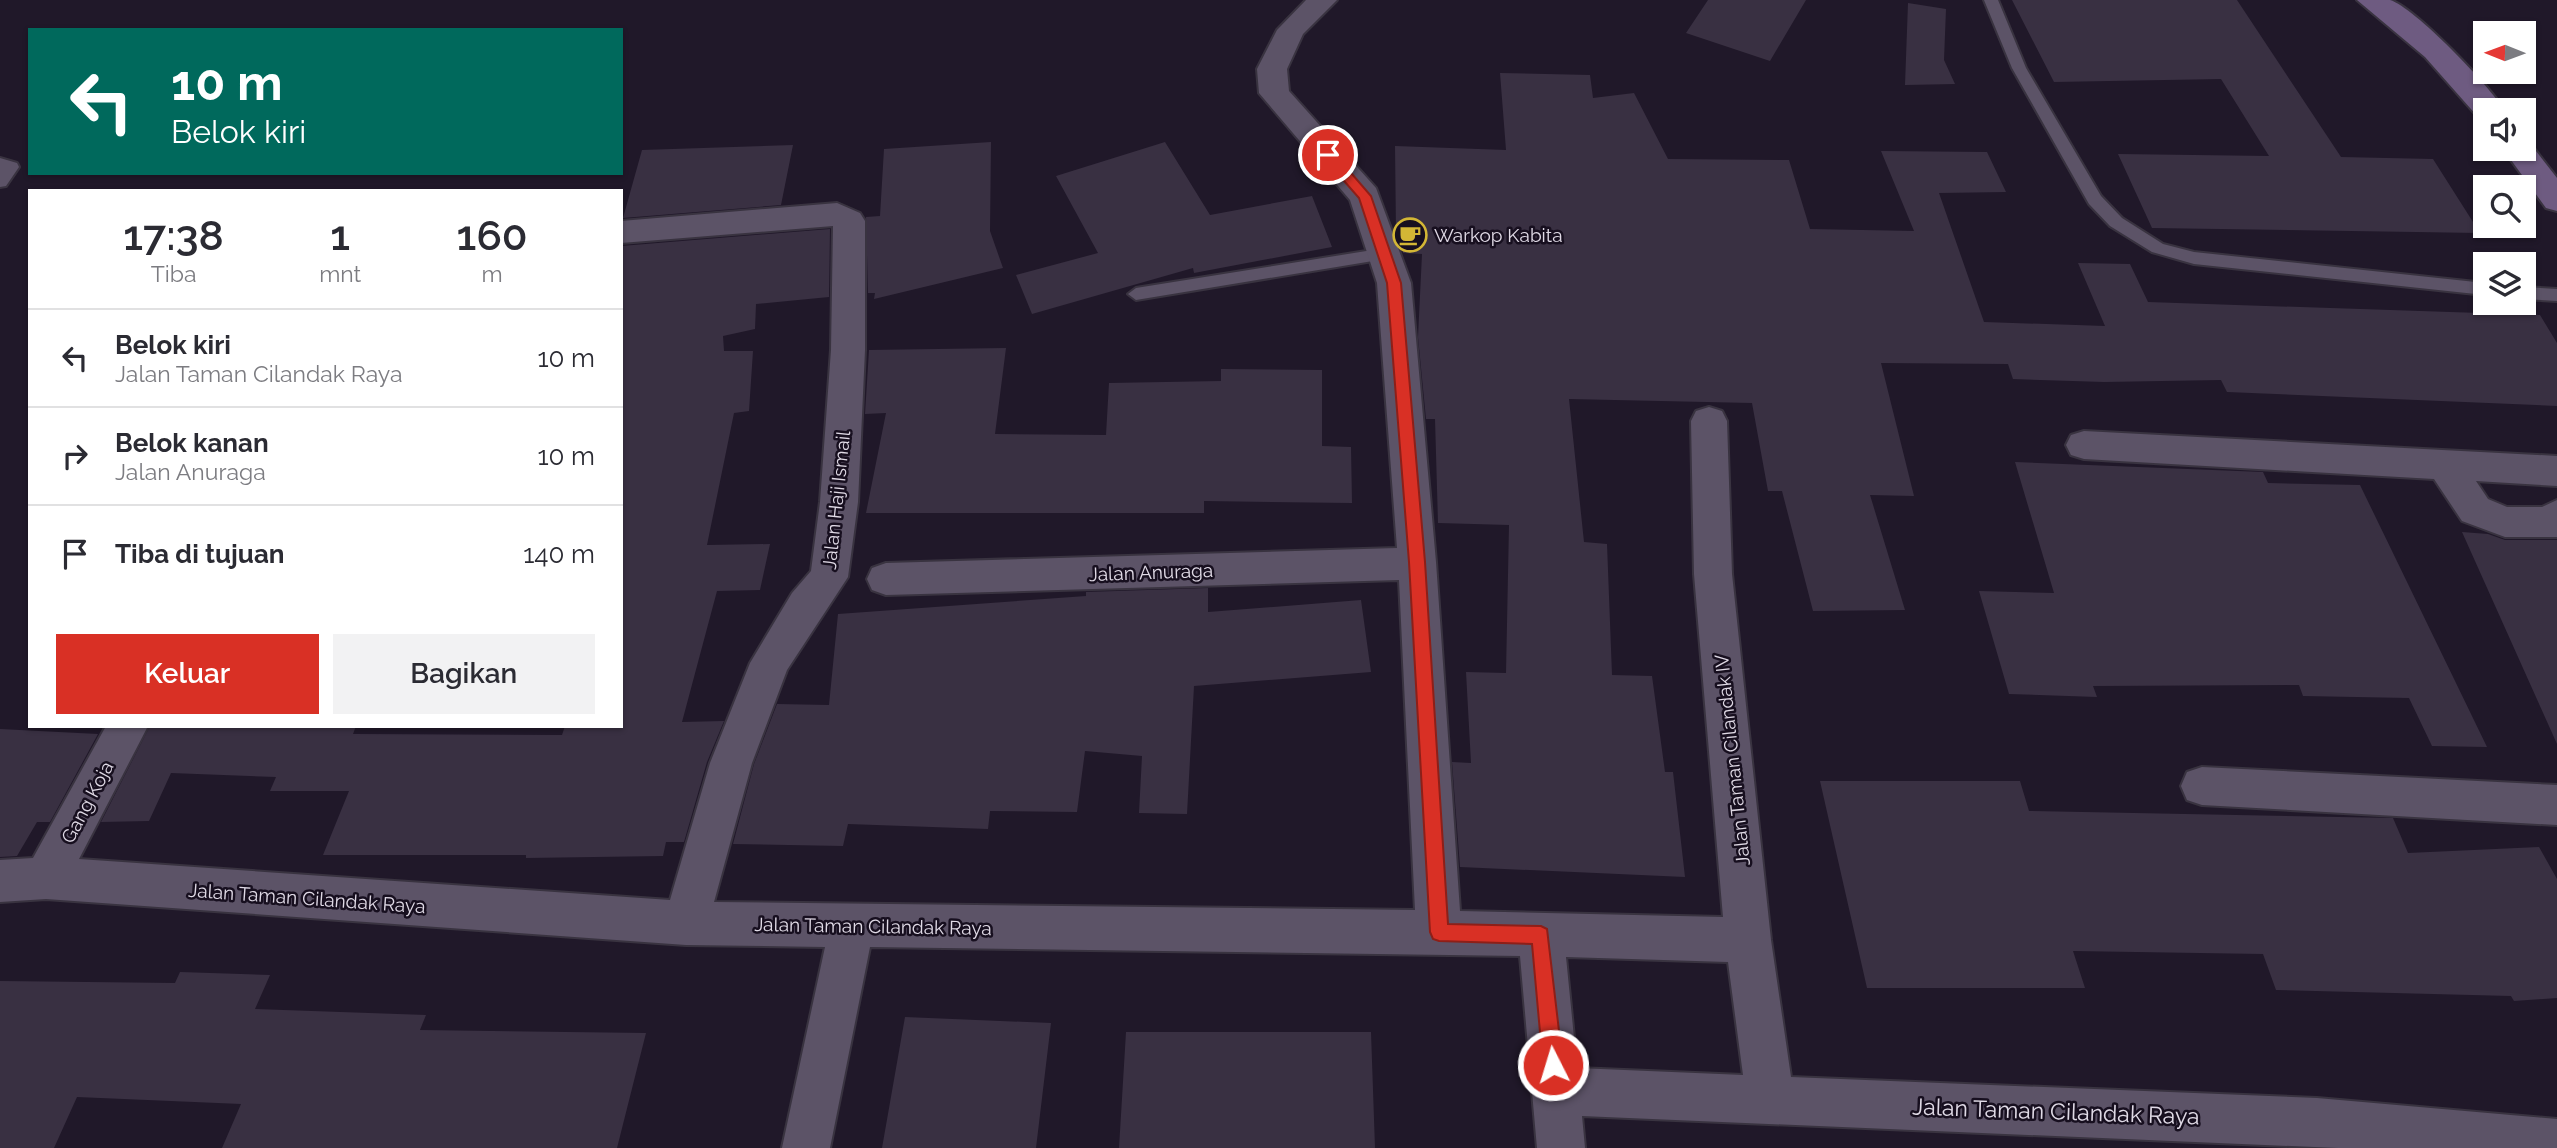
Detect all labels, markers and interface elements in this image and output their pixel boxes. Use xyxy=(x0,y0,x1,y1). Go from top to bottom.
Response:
north arrow xyxy=(2473,21,2536,84)
map controls xyxy=(2473,21,2536,315)
text: 10 m xyxy=(171,54,283,111)
icon: left xyxy=(56,56,147,147)
button: sound xyxy=(2473,98,2536,161)
text: Belok kiri xyxy=(171,113,306,150)
pin xyxy=(1298,125,1358,185)
icon: arrive xyxy=(1309,136,1347,174)
button: search xyxy=(2473,175,2536,238)
text: 17:38 xyxy=(123,211,224,260)
text: 1 xyxy=(330,211,350,260)
text: 160 xyxy=(457,211,528,260)
cafe icon: Warkop Kabita xyxy=(1391,216,1429,254)
place label: Warkop Kabita xyxy=(1434,224,1562,246)
button: layers xyxy=(2473,252,2536,315)
text: Tiba xyxy=(151,260,196,287)
text: mnt xyxy=(319,260,361,287)
text: m xyxy=(482,260,503,287)
text: Belok kiri xyxy=(115,330,231,360)
icon: left xyxy=(56,339,94,377)
text: 10 m xyxy=(537,343,595,373)
text: Jalan Taman Cilandak Raya xyxy=(115,360,403,387)
text: Belok kanan xyxy=(115,428,269,458)
street label: Jalan Haji Ismail xyxy=(818,429,854,570)
icon: right xyxy=(56,437,94,475)
text: 10 m xyxy=(537,441,595,471)
text: Jalan Anuraga xyxy=(115,458,266,485)
icon: arrive xyxy=(56,535,94,573)
text: Tiba di tujuan xyxy=(115,539,285,569)
text: 140 m xyxy=(523,539,595,569)
street label: Jalan Anuraga xyxy=(1088,559,1214,585)
button: Keluar xyxy=(56,634,319,714)
button: Bagikan xyxy=(333,634,595,714)
street label: Jalan Taman Cilandak IV xyxy=(1710,653,1754,867)
street label: Gang Koja xyxy=(56,757,118,847)
street label: Jalan Taman Cilandak Raya xyxy=(188,879,426,917)
street label: Jalan Taman Cilandak Raya xyxy=(754,913,992,939)
position arrow xyxy=(1516,1028,1590,1102)
street label: Jalan Taman Cilandak Raya xyxy=(1912,1092,2200,1130)

